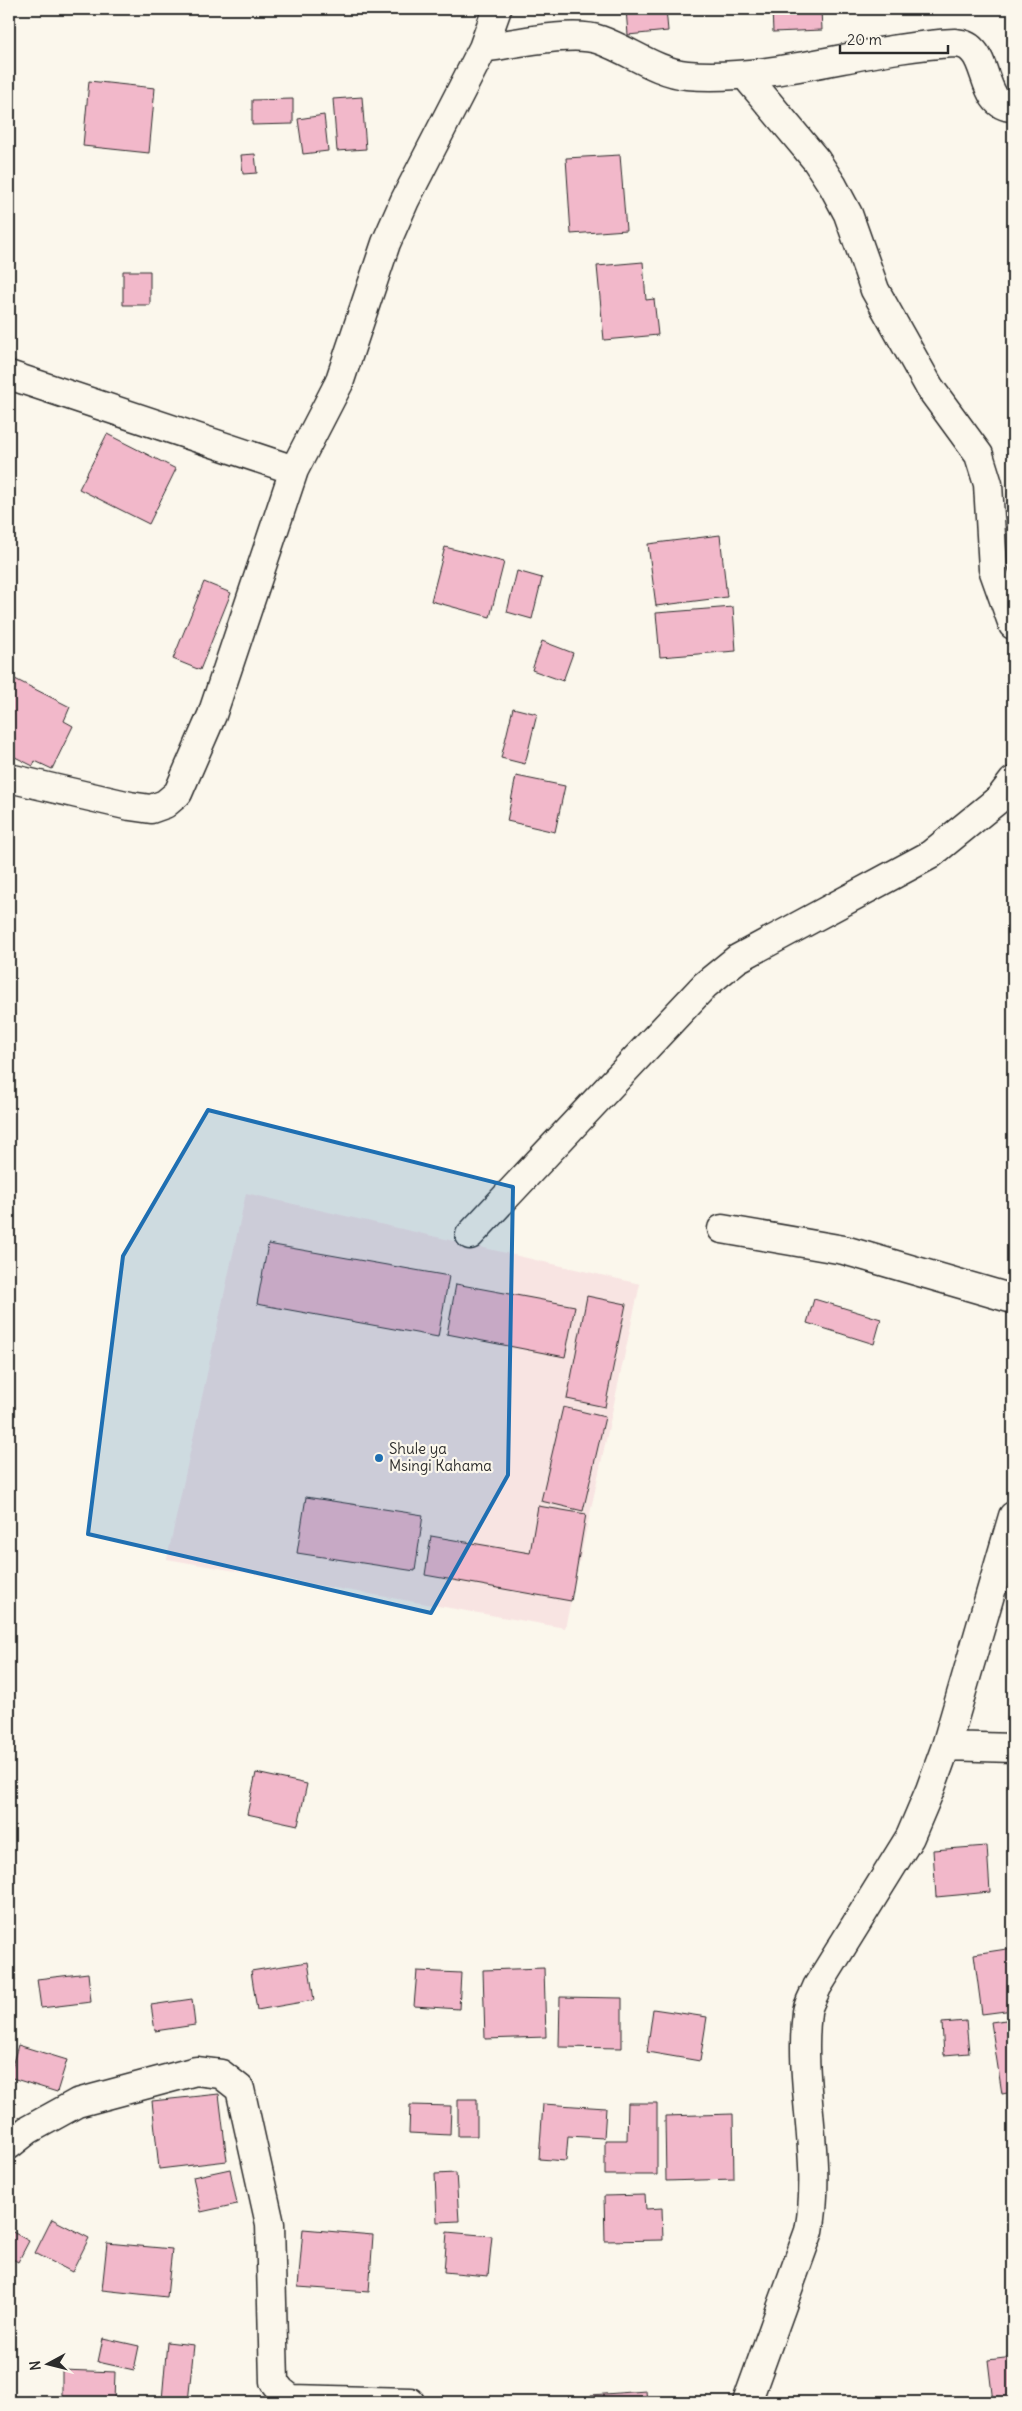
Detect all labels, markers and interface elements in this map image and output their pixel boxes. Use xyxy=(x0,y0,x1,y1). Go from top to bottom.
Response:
scale bar xyxy=(840,22,947,54)
text: 20 m xyxy=(847,30,882,49)
place label: Shule ya Msingi Kahama xyxy=(389,1439,492,1475)
marker: Shule ya Msingi Kahama xyxy=(373,1452,385,1464)
north arrow xyxy=(22,2338,72,2388)
text: N xyxy=(26,2360,45,2371)

